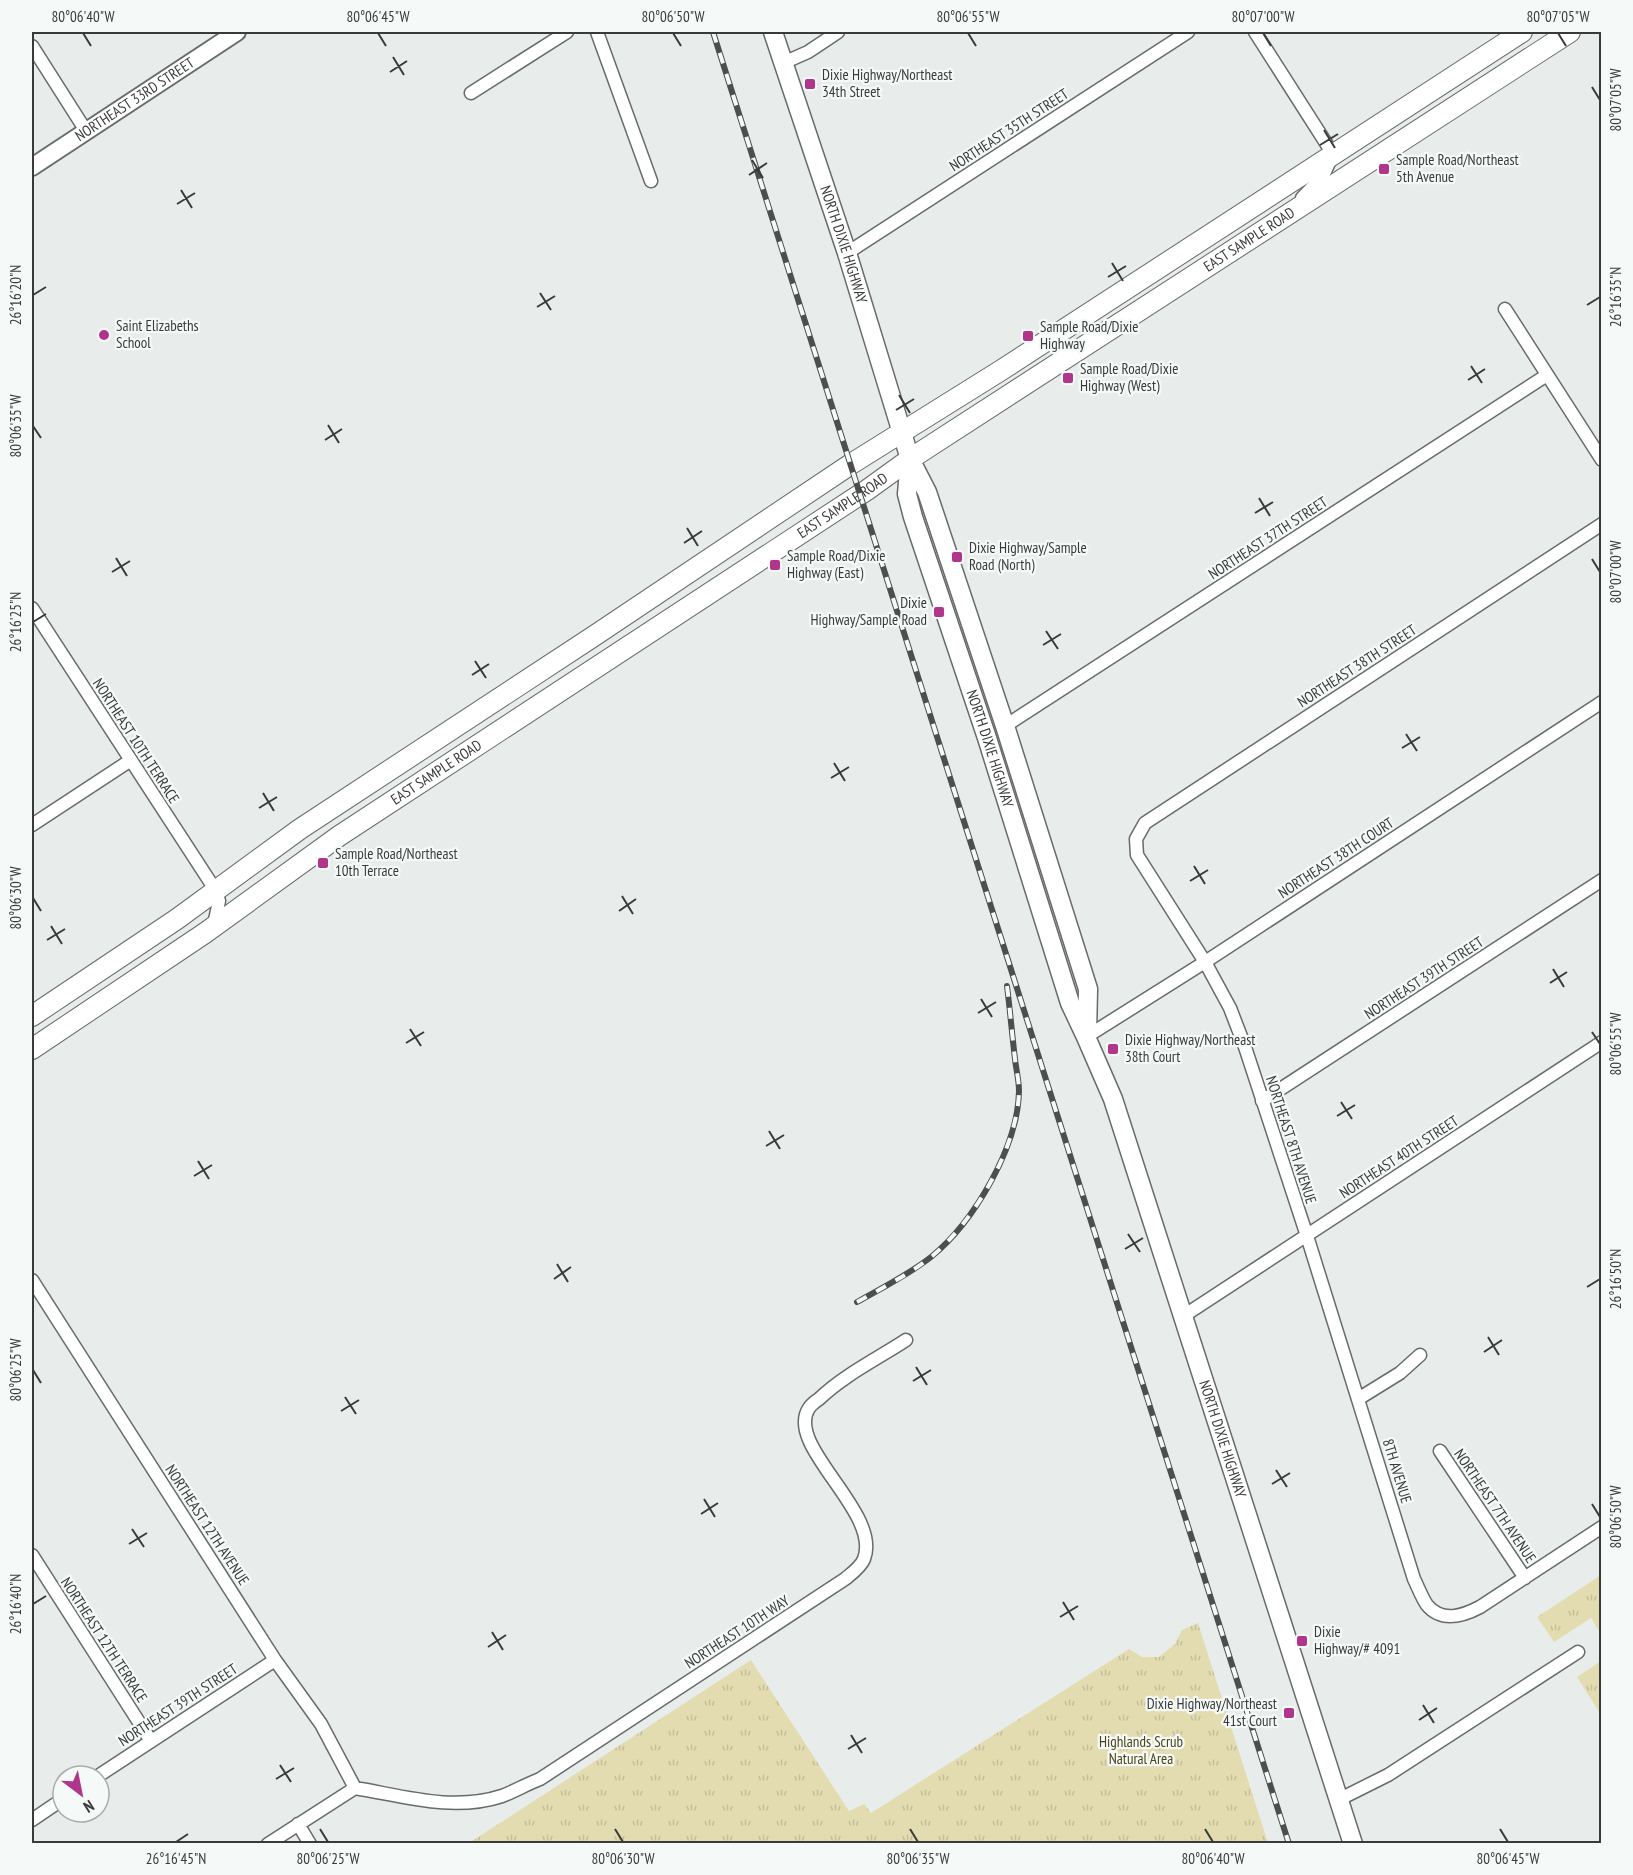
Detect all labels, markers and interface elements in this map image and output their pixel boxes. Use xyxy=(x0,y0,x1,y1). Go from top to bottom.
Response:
text: 80°06'40"W xyxy=(51,7,115,26)
text: 80°06'45"W xyxy=(346,7,410,26)
text: 80°06'50"W xyxy=(641,7,705,26)
text: 80°06'55"W xyxy=(936,7,1000,26)
text: 80°07'00"W xyxy=(1231,7,1295,26)
text: 80°07'05"W xyxy=(1526,7,1590,26)
street label: NORTHEAST 33RD STREET xyxy=(71,53,198,145)
place label: Dixie Highway/Northeast 34th Street xyxy=(822,65,952,101)
text: 80°07'05"W xyxy=(1606,68,1625,132)
marker: Dixie Highway/Northeast 34th Street xyxy=(803,77,817,91)
street label: NORTHEAST 35TH STREET xyxy=(946,84,1072,175)
place label: Sample Road/Northeast 5th Avenue xyxy=(1396,150,1519,186)
marker: Sample Road/Northeast 5th Avenue xyxy=(1377,162,1391,176)
street label: NORTH DIXIE HIGHWAY xyxy=(816,183,872,306)
street label: EAST SAMPLE ROAD xyxy=(1200,203,1298,276)
text: 26°16'20"N xyxy=(6,265,25,325)
text: 26°16'35"N xyxy=(1606,267,1625,327)
place label: Saint Elizabeths School xyxy=(116,316,199,352)
place label: Sample Road/Dixie Highway xyxy=(1040,317,1138,353)
marker: Saint Elizabeths School xyxy=(97,328,111,342)
marker: Sample Road/Dixie Highway xyxy=(1021,329,1035,343)
place label: Sample Road/Dixie Highway (West) xyxy=(1080,359,1178,395)
marker: Sample Road/Dixie Highway (West) xyxy=(1061,371,1075,385)
text: 80°06'35"W xyxy=(6,394,25,458)
street label: EAST SAMPLE ROAD xyxy=(793,468,891,542)
street label: NORTHEAST 37TH STREET xyxy=(1205,492,1331,583)
place label: Dixie Highway/Sample Road (North) xyxy=(969,538,1087,574)
text: 80°07'00"W xyxy=(1606,540,1625,604)
place label: Sample Road/Dixie Highway (East) xyxy=(787,546,885,582)
marker: Dixie Highway/Sample Road (North) xyxy=(950,550,964,564)
marker: Sample Road/Dixie Highway (East) xyxy=(768,558,782,572)
text: 26°16'25"N xyxy=(6,592,25,652)
place label: Dixie Highway/Sample Road xyxy=(811,593,927,629)
marker: Dixie Highway/Sample Road xyxy=(932,605,946,619)
street label: NORTHEAST 38TH STREET xyxy=(1294,620,1420,711)
street label: NORTHEAST 10TH TERRACE xyxy=(89,675,184,807)
street label: NORTH DIXIE HIGHWAY xyxy=(963,687,1018,810)
street label: EAST SAMPLE ROAD xyxy=(387,735,485,809)
street label: NORTHEAST 38TH COURT xyxy=(1274,813,1397,902)
place label: Sample Road/Northeast 10th Terrace xyxy=(335,844,458,880)
marker: Sample Road/Northeast 10th Terrace xyxy=(316,856,330,870)
text: 80°06'30"W xyxy=(6,866,25,930)
street label: NORTHEAST 39TH STREET xyxy=(1361,932,1487,1023)
text: 80°06'55"W xyxy=(1606,1012,1625,1076)
place label: Dixie Highway/Northeast 38th Court xyxy=(1125,1030,1255,1066)
marker: Dixie Highway/Northeast 38th Court xyxy=(1106,1042,1120,1056)
street label: NORTHEAST 8TH AVENUE xyxy=(1262,1073,1321,1206)
street label: NORTHEAST 40TH STREET xyxy=(1336,1111,1462,1202)
text: 26°16'50"N xyxy=(1606,1249,1625,1309)
text: 80°06'25"W xyxy=(6,1338,25,1402)
street label: NORTH DIXIE HIGHWAY xyxy=(1195,1378,1251,1500)
street label: 8TH AVENUE xyxy=(1379,1436,1416,1505)
street label: NORTHEAST 7TH AVENUE xyxy=(1450,1445,1541,1566)
street label: NORTHEAST 12TH AVENUE xyxy=(161,1461,254,1589)
text: 80°06'50"W xyxy=(1606,1485,1625,1549)
text: 26°16'40"N xyxy=(6,1574,25,1634)
street label: NORTHEAST 12TH TERRACE xyxy=(57,1574,152,1706)
street label: NORTHEAST 10TH WAY xyxy=(681,1591,793,1672)
place label: Dixie Highway/# 4091 xyxy=(1314,1622,1400,1658)
marker: Dixie Highway/# 4091 xyxy=(1295,1634,1309,1648)
street label: NORTHEAST 39TH STREET xyxy=(115,1659,241,1750)
place label: Dixie Highway/Northeast 41st Court xyxy=(1147,1694,1277,1730)
marker: Dixie Highway/Northeast 41st Court xyxy=(1282,1706,1296,1720)
park label: Highlands Scrub Natural Area xyxy=(1099,1732,1183,1768)
north arrow xyxy=(51,1764,111,1824)
text: N xyxy=(80,1796,98,1817)
text: 26°16'45"N xyxy=(146,1849,206,1868)
text: 80°06'25"W xyxy=(296,1849,360,1868)
text: 80°06'30"W xyxy=(591,1849,655,1868)
text: 80°06'35"W xyxy=(886,1849,950,1868)
text: 80°06'40"W xyxy=(1181,1849,1245,1868)
text: 80°06'45"W xyxy=(1476,1849,1540,1868)

